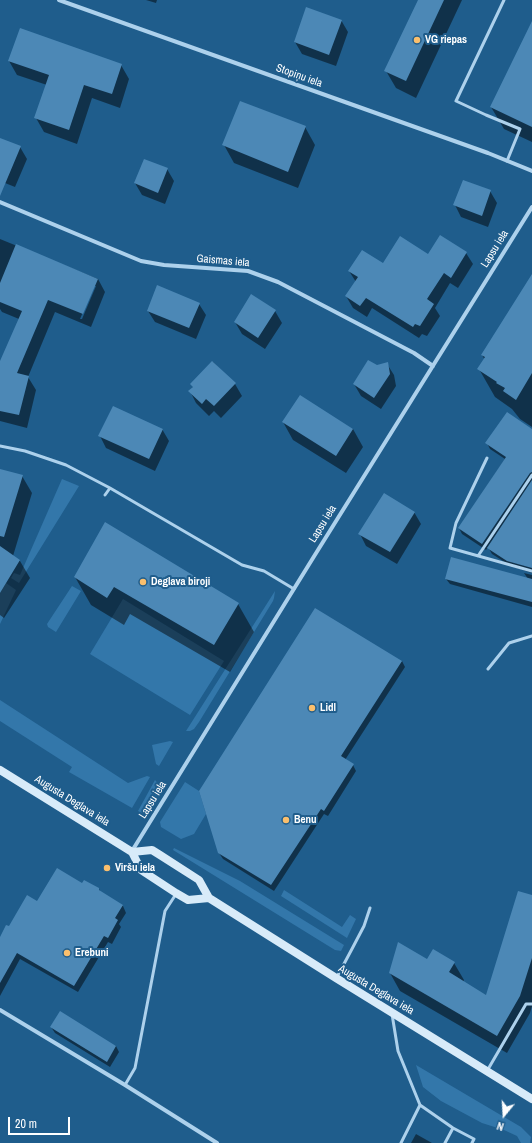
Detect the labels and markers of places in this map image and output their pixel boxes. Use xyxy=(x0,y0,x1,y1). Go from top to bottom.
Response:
place label: VG riepas xyxy=(425,33,467,47)
marker: VG riepas xyxy=(412,35,422,45)
place label: Deglava biroji xyxy=(151,575,210,589)
marker: Deglava biroji xyxy=(138,577,148,587)
place label: Lidl xyxy=(320,701,336,715)
marker: Lidl xyxy=(307,703,317,713)
place label: Benu xyxy=(294,813,317,827)
marker: Benu xyxy=(281,815,291,825)
place label: Viršu iela xyxy=(115,861,155,875)
marker: Viršu iela xyxy=(102,863,112,873)
place label: Erebuni xyxy=(75,946,109,960)
marker: Erebuni xyxy=(62,948,72,958)

